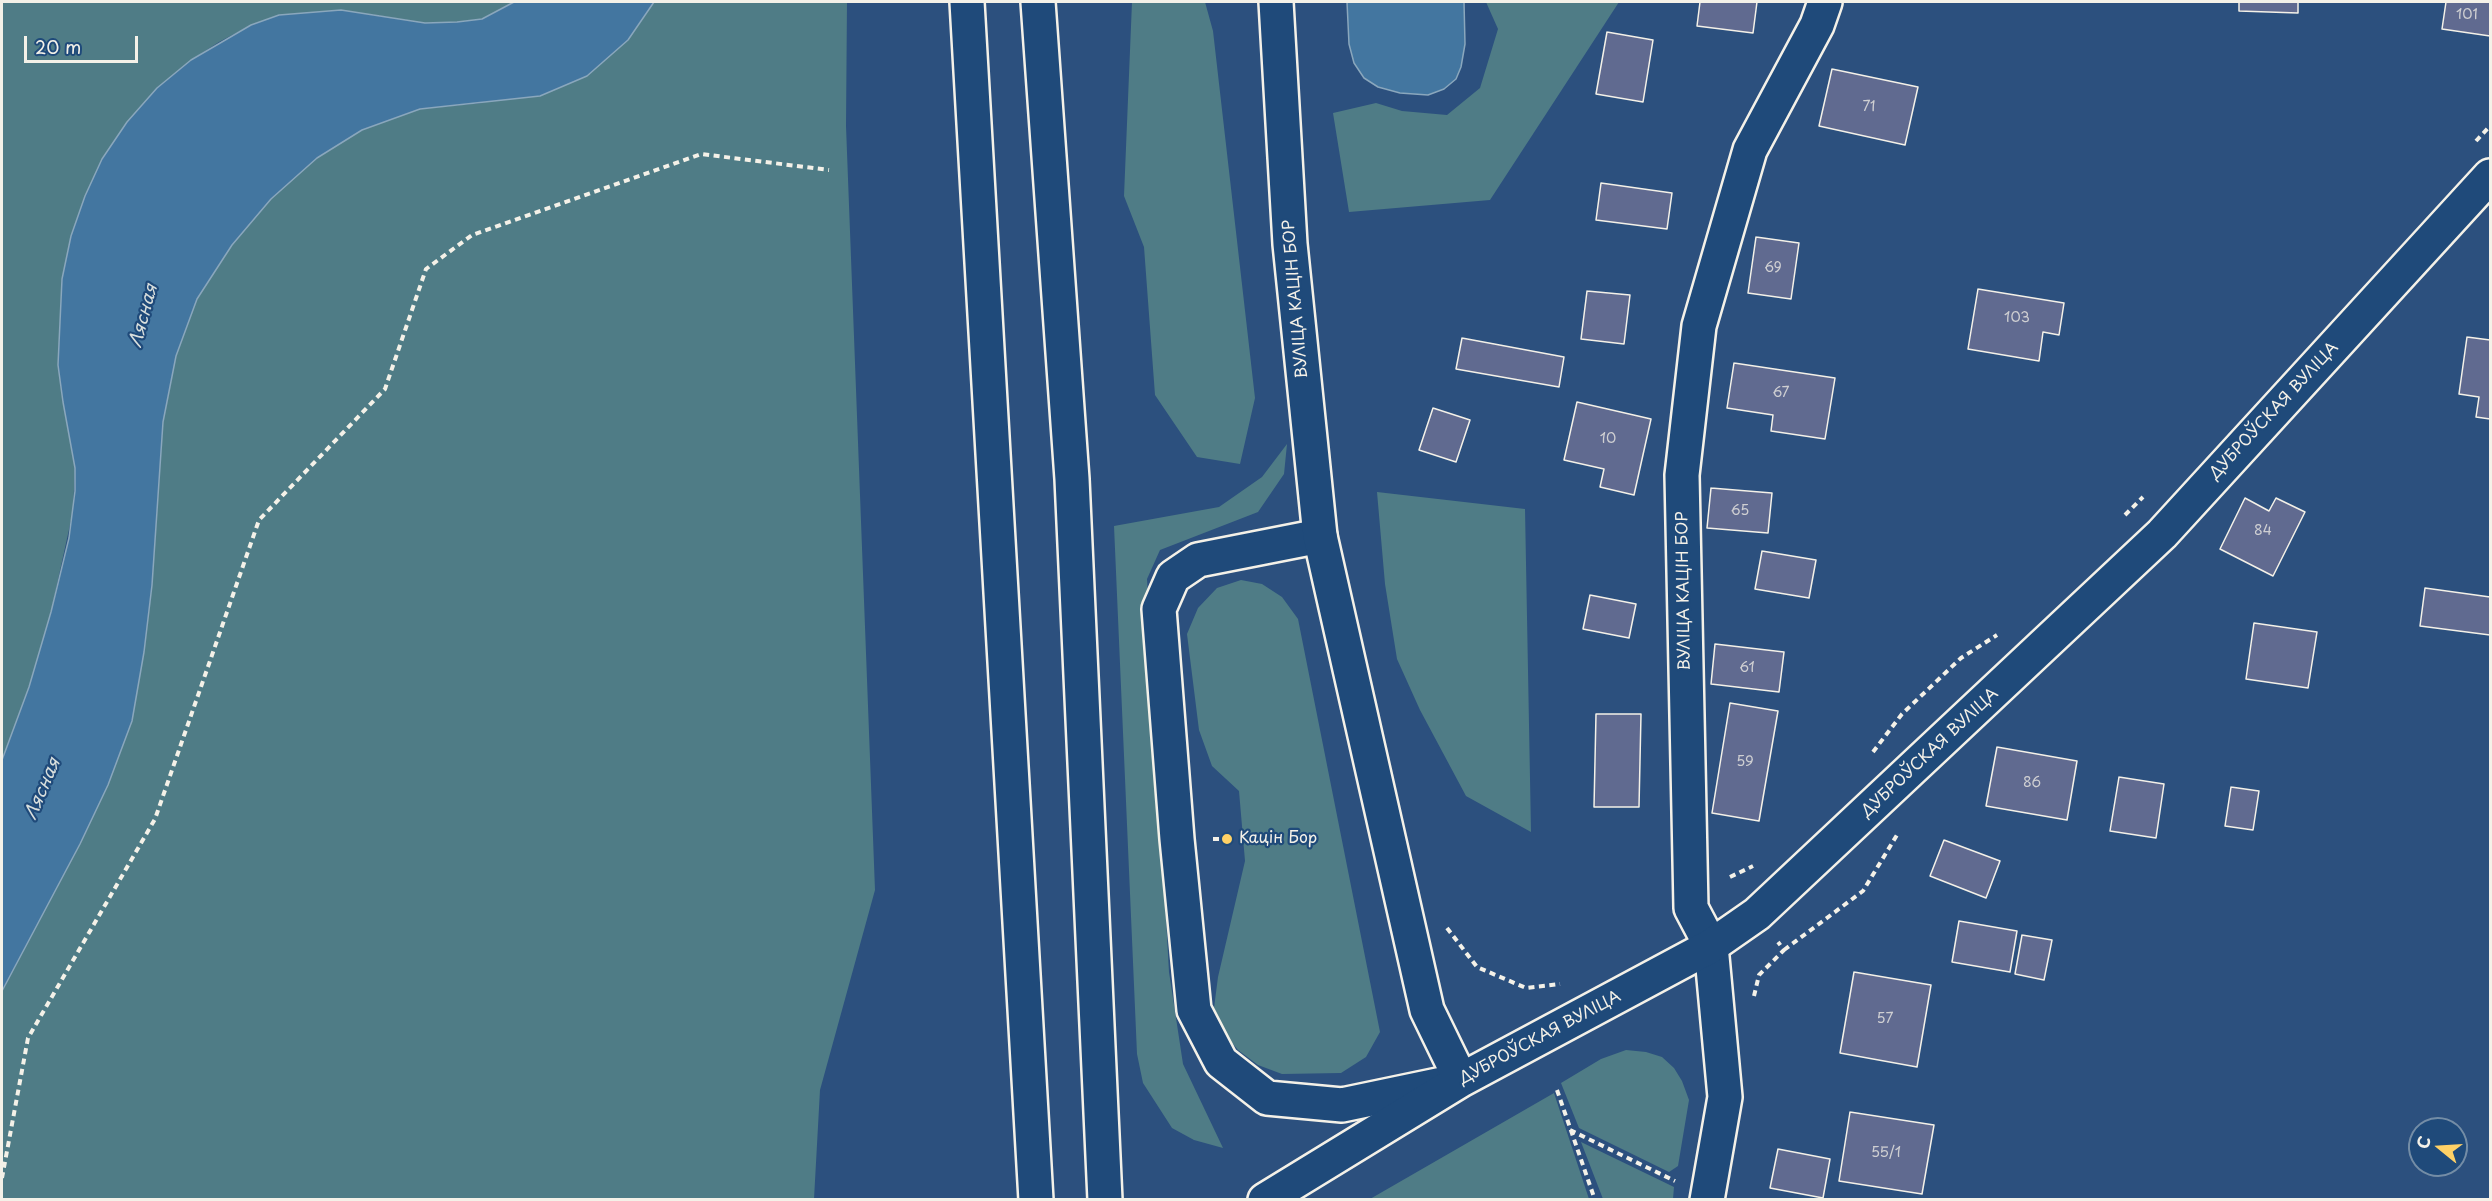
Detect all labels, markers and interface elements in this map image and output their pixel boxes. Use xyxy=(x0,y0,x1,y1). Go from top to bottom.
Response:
house number: 101 xyxy=(2456,7,2478,23)
scale bar xyxy=(27,24,141,62)
text: 20 m xyxy=(35,33,81,60)
house number: 71 xyxy=(1862,99,1876,115)
street label: ВУЛІЦА КАЦІН БОР xyxy=(1279,219,1313,379)
house number: 69 xyxy=(1764,260,1782,276)
water label: Лясная xyxy=(125,282,163,350)
house number: 103 xyxy=(2004,310,2030,326)
street label: ДУБРОЎСКАЯ ВУЛІЦА xyxy=(2205,338,2343,484)
house number: 67 xyxy=(1772,385,1790,401)
house number: 10 xyxy=(1600,431,1616,447)
house number: 65 xyxy=(1731,503,1749,519)
street label: ВУЛІЦА КАЦІН БОР xyxy=(1673,511,1695,671)
house number: 84 xyxy=(2254,523,2272,539)
house number: 61 xyxy=(1739,660,1755,676)
street label: ДУБРОЎСКАЯ ВУЛІЦА xyxy=(1857,684,2003,822)
house number: 59 xyxy=(1736,754,1754,770)
water label: Лясная xyxy=(20,755,66,823)
house number: 86 xyxy=(2023,775,2041,791)
place label: Кацін Бор xyxy=(1239,829,1317,849)
marker: Кацін Бор xyxy=(1220,832,1234,846)
street label: ДУБРОЎСКАЯ ВУЛІЦА xyxy=(1456,987,1624,1089)
house number: 57 xyxy=(1877,1011,1893,1027)
north arrow xyxy=(2408,1117,2468,1177)
text: С xyxy=(2410,1133,2436,1152)
house number: 55/1 xyxy=(1871,1145,1901,1161)

